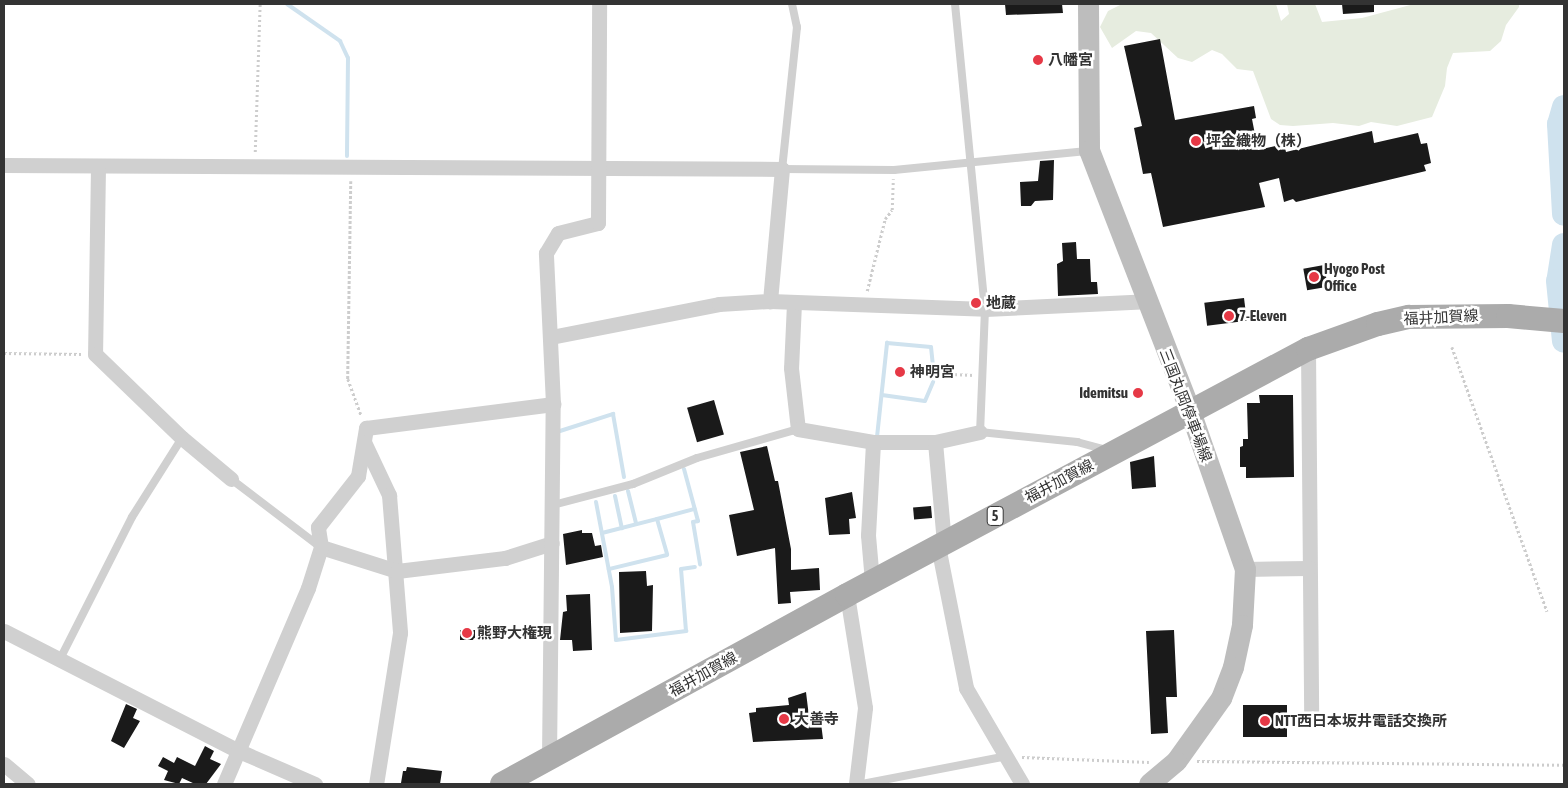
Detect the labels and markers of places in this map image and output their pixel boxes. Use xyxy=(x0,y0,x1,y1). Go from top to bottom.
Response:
place label: 八幡宮 xyxy=(1048,51,1093,69)
marker: 八幡宮 xyxy=(1032,54,1044,66)
place label: 坪金織物（株） xyxy=(1206,132,1311,150)
marker: 坪金織物（株） xyxy=(1190,135,1202,147)
place label: Hyogo Post Office xyxy=(1324,259,1385,294)
marker: Hyogo Post Office xyxy=(1308,271,1320,283)
place label: 地蔵 xyxy=(986,294,1016,312)
marker: 地蔵 xyxy=(970,297,982,309)
place label: 7-Eleven xyxy=(1239,307,1287,325)
marker: 7-Eleven xyxy=(1223,310,1235,322)
place label: 神明宮 xyxy=(910,363,955,381)
marker: 神明宮 xyxy=(894,366,906,378)
place label: Idemitsu xyxy=(1079,384,1128,402)
marker: Idemitsu xyxy=(1132,387,1144,399)
place label: 熊野大権現 xyxy=(477,624,552,642)
marker: 熊野大権現 xyxy=(461,627,473,639)
place label: 大善寺 xyxy=(794,710,839,728)
place label: NTT西日本坂井電話交換所 xyxy=(1275,712,1447,730)
marker: 大善寺 xyxy=(778,713,790,725)
marker: NTT西日本坂井電話交換所 xyxy=(1259,715,1271,727)

